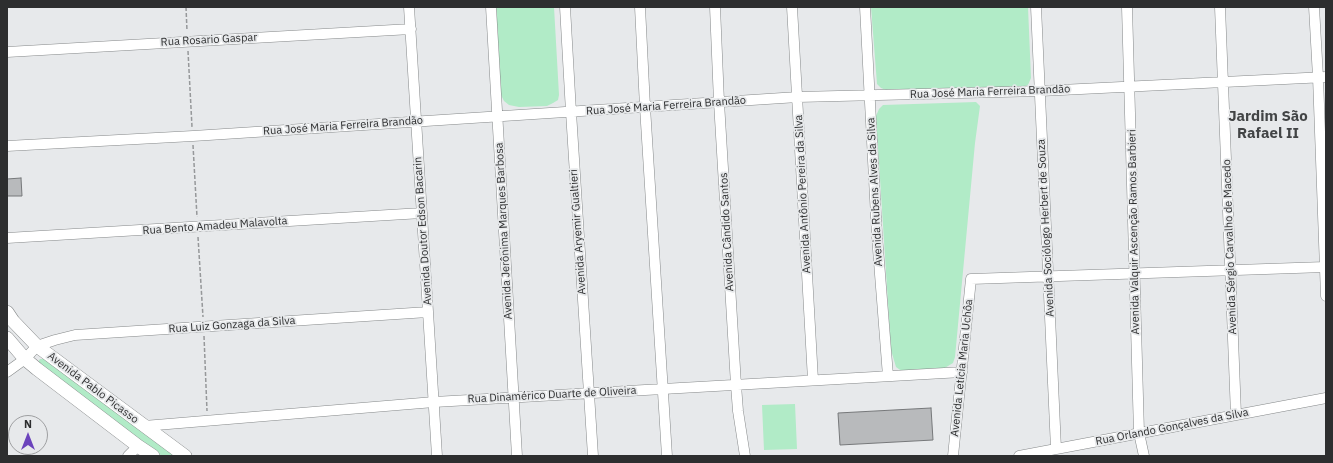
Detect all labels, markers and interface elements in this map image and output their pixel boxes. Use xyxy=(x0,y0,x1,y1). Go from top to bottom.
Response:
street label: Rua Rosario Gaspar xyxy=(160,31,258,49)
street label: Rua José Maria Ferreira Brandão xyxy=(910,83,1070,101)
street label: Rua José Maria Ferreira Brandão xyxy=(585,94,747,118)
district label: Jardim São Rafael II xyxy=(1228,108,1308,143)
street label: Rua José Maria Ferreira Brandão xyxy=(262,114,424,138)
street label: Avenida Antônio Pereira da Silva xyxy=(792,114,814,274)
street label: Avenida Rubens Alves da Silva xyxy=(865,117,885,267)
street label: Avenida Valquir Ascenção Ramos Barbieri xyxy=(1126,129,1142,335)
street label: Avenida Sociólogo Herbert de Souza xyxy=(1035,139,1057,317)
street label: Avenida Jerônima Marques Barbosa xyxy=(493,142,515,320)
street label: Avenida Doutor Edson Bacarin xyxy=(411,156,435,306)
street label: Avenida Sérgio Carvalho de Macedo xyxy=(1220,159,1240,335)
street label: Avenida Aryemir Gualtieri xyxy=(567,169,589,295)
street label: Avenida Cândido Santos xyxy=(717,172,737,292)
street label: Rua Bento Amadeu Malavolta xyxy=(142,214,288,238)
street label: Avenida Letícia Maria Uchôa xyxy=(948,299,976,437)
street label: Rua Luiz Gonzaga da Silva xyxy=(168,314,296,336)
street label: Avenida Pablo Picasso xyxy=(45,350,141,426)
street label: Rua Dinamérico Duarte de Oliveira xyxy=(467,384,637,406)
street label: Rua Orlando Gonçalves da Silva xyxy=(1094,406,1250,448)
north arrow xyxy=(8,415,48,455)
text: N xyxy=(24,417,32,431)

